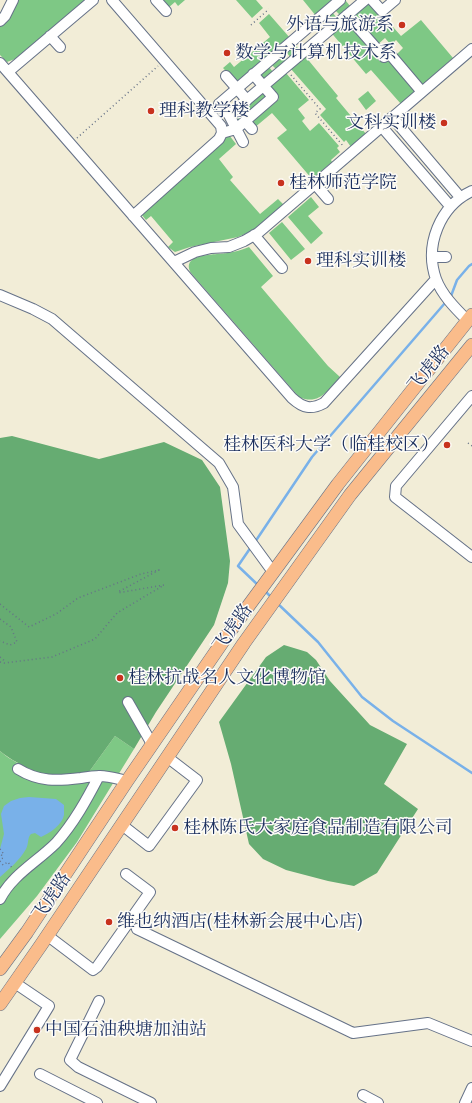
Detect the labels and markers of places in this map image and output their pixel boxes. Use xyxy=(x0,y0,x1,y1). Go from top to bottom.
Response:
place label: 外语与旅游系 xyxy=(286,14,394,36)
marker: 外语与旅游系 xyxy=(397,20,407,30)
place label: 数学与计算机技术系 xyxy=(235,42,397,64)
marker: 数学与计算机技术系 xyxy=(222,48,232,58)
place label: 理科教学楼 xyxy=(159,100,249,122)
marker: 理科教学楼 xyxy=(146,106,156,116)
place label: 文科实训楼 xyxy=(346,112,436,134)
marker: 文科实训楼 xyxy=(439,118,449,128)
place label: 桂林师范学院 xyxy=(289,172,397,194)
marker: 桂林师范学院 xyxy=(276,178,286,188)
place label: 理科实训楼 xyxy=(316,250,406,272)
marker: 理科实训楼 xyxy=(303,256,313,266)
place label: 桂林医科大学（临桂校区） xyxy=(223,434,439,456)
marker: 桂林医科大学（临桂校区） xyxy=(442,440,452,450)
place label: 桂林抗战名人文化博物馆 xyxy=(128,667,326,689)
marker: 桂林抗战名人文化博物馆 xyxy=(115,673,125,683)
place label: 桂林陈氏大家庭食品制造有限公司 xyxy=(183,817,453,839)
marker: 桂林陈氏大家庭食品制造有限公司 xyxy=(170,823,180,833)
place label: 维也纳酒店(桂林新会展中心店) xyxy=(117,911,362,933)
marker: 维也纳酒店(桂林新会展中心店) xyxy=(104,917,114,927)
place label: 中国石油秧塘加油站 xyxy=(45,1019,207,1041)
marker: 中国石油秧塘加油站 xyxy=(32,1025,42,1035)

